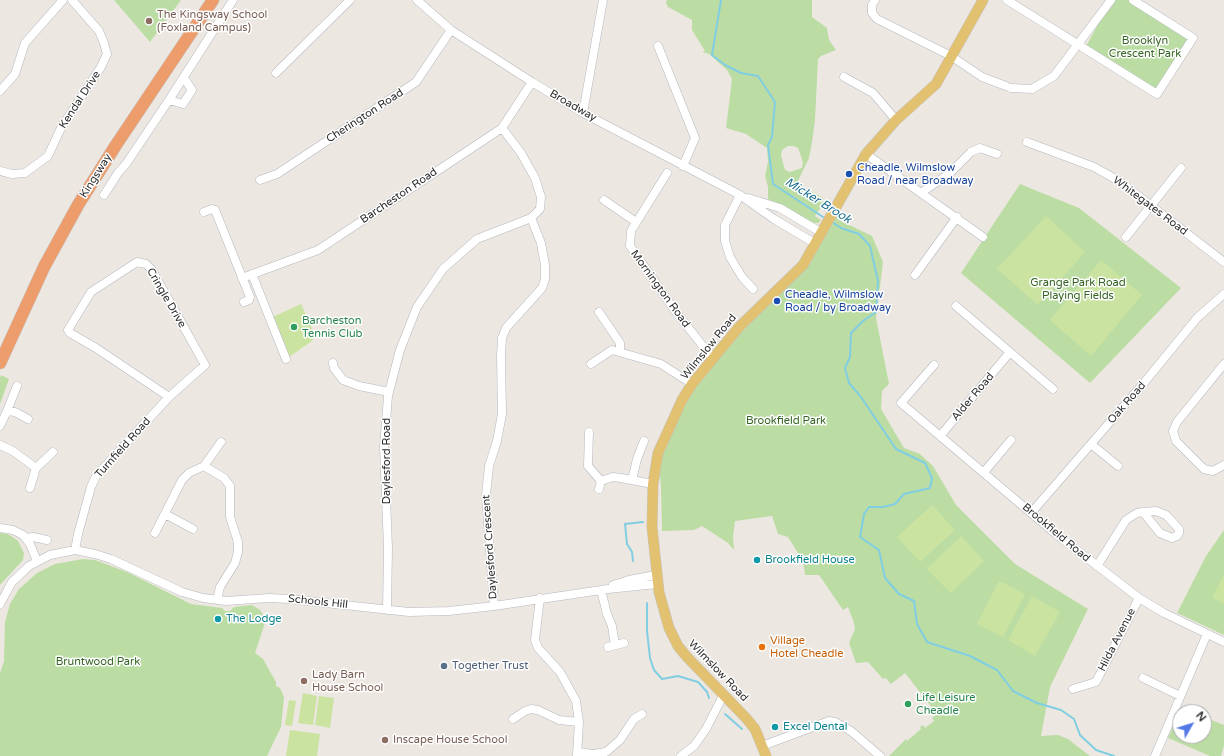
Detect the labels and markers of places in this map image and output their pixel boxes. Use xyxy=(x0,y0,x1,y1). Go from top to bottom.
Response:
place label: The Kingsway School (Foxland Campus) xyxy=(157,8,267,34)
marker: The Kingsway School (Foxland Campus) xyxy=(144,16,154,26)
place label: Cheadle, Wilmslow Road / near Broadway xyxy=(857,161,973,187)
marker: Cheadle, Wilmslow Road / near Broadway xyxy=(844,169,854,179)
place label: Cheadle, Wilmslow Road / by Broadway xyxy=(785,288,891,314)
marker: Cheadle, Wilmslow Road / by Broadway xyxy=(772,296,782,306)
place label: Barcheston Tennis Club xyxy=(302,314,363,340)
marker: Barcheston Tennis Club xyxy=(289,322,299,332)
place label: Brookfield House xyxy=(765,553,855,567)
marker: Brookfield House xyxy=(752,555,762,565)
place label: The Lodge xyxy=(226,612,282,626)
marker: The Lodge xyxy=(213,614,223,624)
place label: Village Hotel Cheadle xyxy=(770,634,843,660)
marker: Village Hotel Cheadle xyxy=(757,642,767,652)
place label: Together Trust xyxy=(452,659,528,673)
marker: Together Trust xyxy=(439,661,449,671)
place label: Lady Barn House School xyxy=(312,668,383,694)
marker: Lady Barn House School xyxy=(299,676,309,686)
place label: Life Leisure Cheadle xyxy=(916,691,976,717)
marker: Life Leisure Cheadle xyxy=(903,699,913,709)
place label: Excel Dental xyxy=(783,720,847,734)
marker: Excel Dental xyxy=(770,722,780,732)
place label: Inscape House School xyxy=(393,733,507,747)
marker: Inscape House School xyxy=(380,735,390,745)

